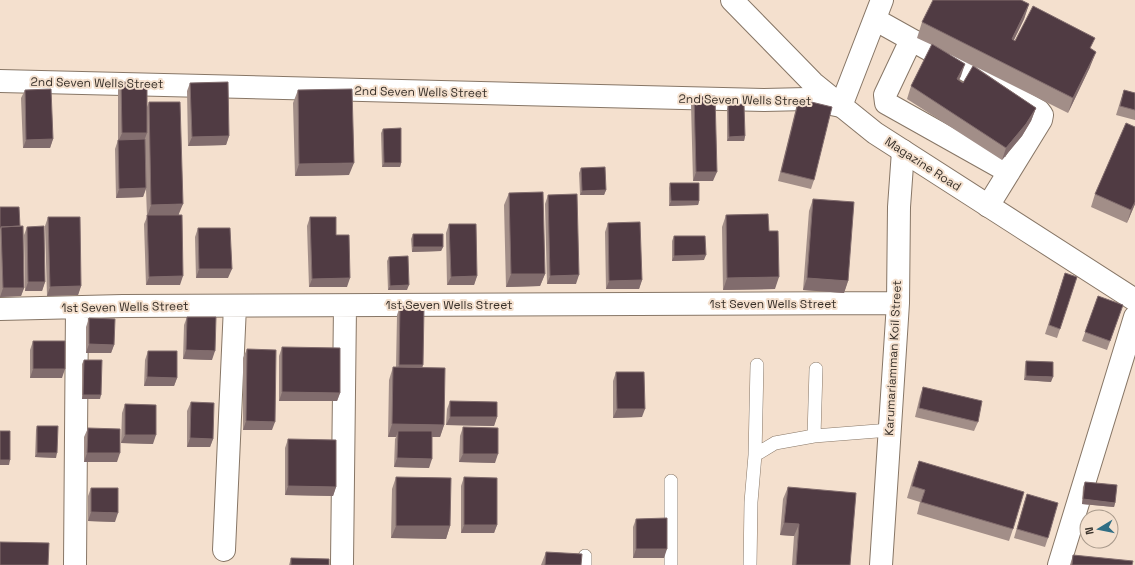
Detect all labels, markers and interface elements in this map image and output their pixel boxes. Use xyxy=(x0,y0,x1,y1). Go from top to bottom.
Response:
street label: 2nd Seven Wells Street xyxy=(31,74,163,92)
street label: 2nd Seven Wells Street xyxy=(355,83,487,101)
street label: 2nd Seven Wells Street xyxy=(679,91,811,109)
street label: Magazine Road xyxy=(882,133,964,195)
street label: Karumariamman Koil Street xyxy=(881,280,905,436)
street label: 1st Seven Wells Street xyxy=(709,296,837,312)
street label: 1st Seven Wells Street xyxy=(385,297,513,313)
street label: 1st Seven Wells Street xyxy=(61,298,189,316)
north arrow xyxy=(1079,509,1119,549)
text: N xyxy=(1082,526,1097,536)

